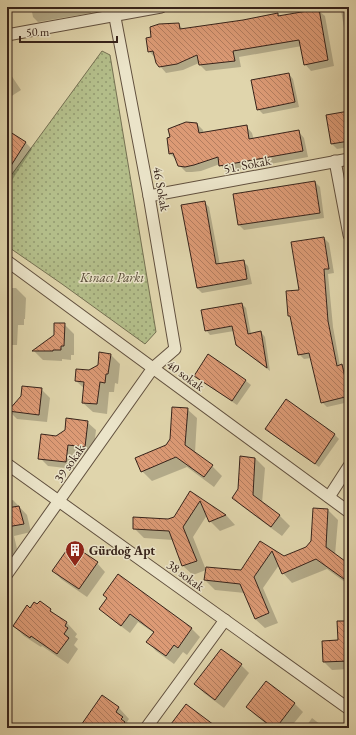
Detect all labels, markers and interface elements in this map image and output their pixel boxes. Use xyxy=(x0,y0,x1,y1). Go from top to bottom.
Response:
scale bar xyxy=(20,18,117,44)
text: 50 m xyxy=(26,24,50,40)
street label: 51. Sokak xyxy=(222,151,273,177)
street label: 46 Sokak xyxy=(149,166,174,213)
park label: Kınacı Parkı xyxy=(79,269,144,286)
street label: 40 sokak xyxy=(163,356,209,395)
street label: 39 sokak xyxy=(50,440,89,486)
building icon: Gürdoğ Apt xyxy=(64,539,86,567)
place label: Gürdoğ Apt xyxy=(89,542,155,559)
street label: 38 sokak xyxy=(163,556,209,595)

